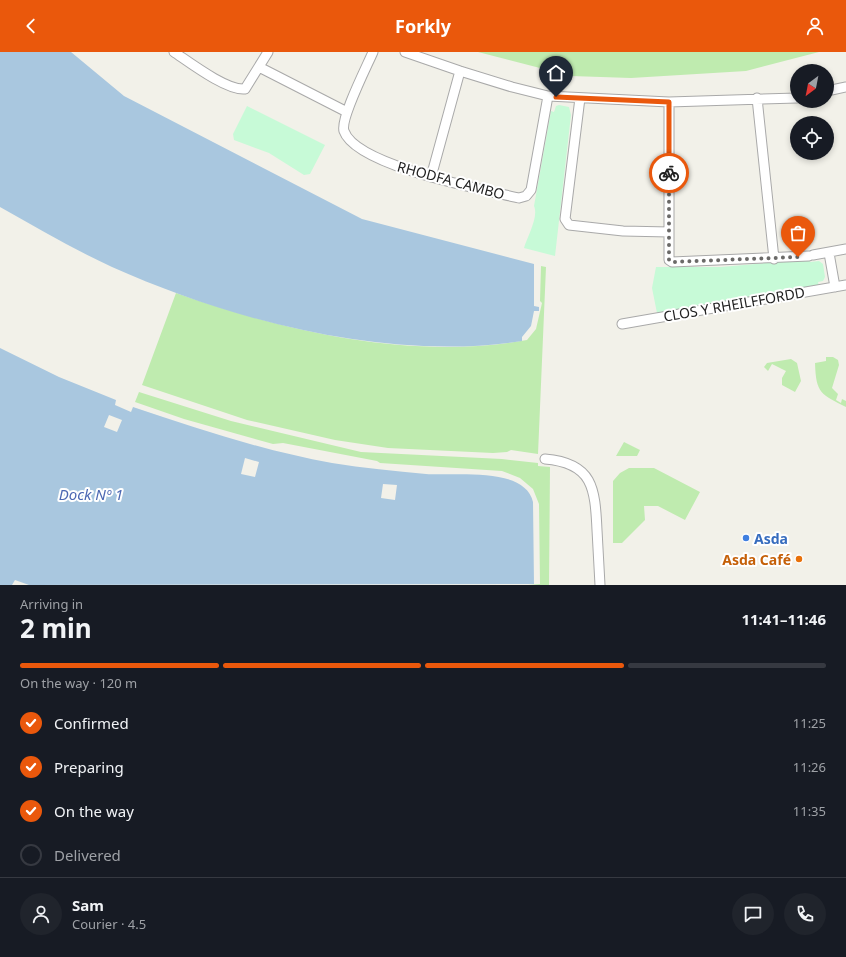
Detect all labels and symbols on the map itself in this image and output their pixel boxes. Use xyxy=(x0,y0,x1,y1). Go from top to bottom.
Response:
pin xyxy=(539,56,573,97)
north arrow xyxy=(790,64,834,108)
courier xyxy=(649,153,689,193)
street label: RHODFA CAMBO xyxy=(395,157,507,203)
pin xyxy=(781,216,815,257)
street label: CLOS Y RHEILFFORDD xyxy=(662,282,806,326)
water label: Dock Nº 1 xyxy=(59,484,123,504)
place label: Asda xyxy=(754,529,788,548)
marker: Asda xyxy=(741,533,751,543)
place label: Asda Café xyxy=(722,550,791,569)
marker: Asda Café xyxy=(794,554,804,564)

